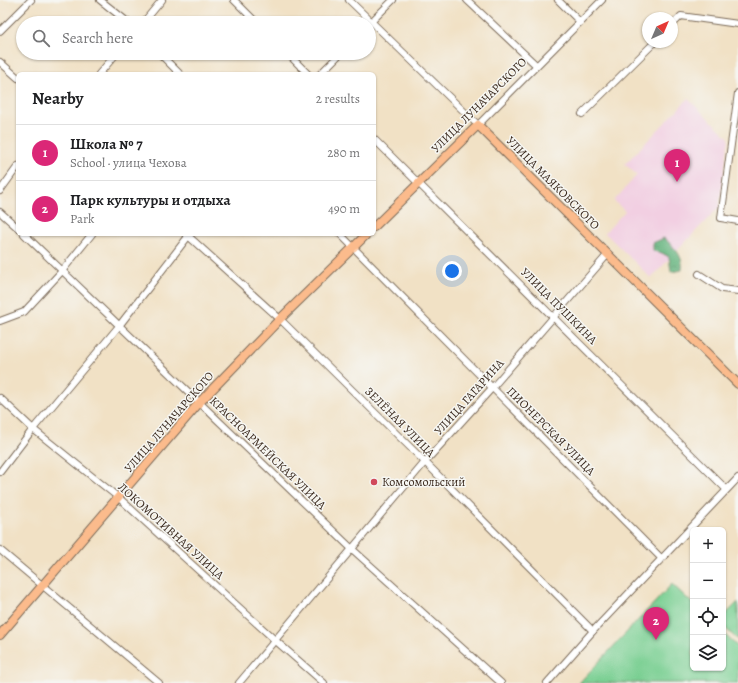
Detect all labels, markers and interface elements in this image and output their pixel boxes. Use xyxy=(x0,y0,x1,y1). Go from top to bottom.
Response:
north arrow xyxy=(642,12,678,48)
search box xyxy=(16,16,376,60)
icon: search xyxy=(30,27,52,49)
text: Search here xyxy=(62,28,133,48)
street label: УЛИЦА ЛУНАЧАРСКОГО xyxy=(428,54,530,156)
text: Nearby xyxy=(32,87,83,110)
text: 2 results xyxy=(316,90,360,107)
street label: УЛИЦА МАЯКОВСКОГО xyxy=(503,133,603,233)
text: Школа № 7 xyxy=(70,134,143,154)
text: 1 xyxy=(43,144,47,161)
text: 280 m xyxy=(327,144,360,161)
pin: 1 xyxy=(664,149,690,182)
text: School · улица Чехова xyxy=(70,154,187,171)
text: Парк культуры и отдыха xyxy=(70,190,231,210)
text: 2 xyxy=(42,200,48,217)
text: 490 m xyxy=(328,200,360,217)
text: Park xyxy=(70,210,94,227)
your location xyxy=(442,261,462,281)
street label: УЛИЦА ПУШКИНА xyxy=(517,264,601,348)
street label: УЛИЦА ГАГАРИНА xyxy=(430,355,508,439)
street label: УЛИЦА ЛУНАЧАРСКОГО xyxy=(121,368,217,476)
street label: ПИОНЕРСКАЯ УЛИЦА xyxy=(503,383,599,479)
street label: ЗЕЛЁНАЯ УЛИЦА xyxy=(362,384,439,461)
street label: КРАСНОАРМЕЙСКАЯ УЛИЦА xyxy=(206,393,330,514)
place label: Комсомольский xyxy=(382,474,465,490)
marker: Комсомольский xyxy=(369,477,379,487)
street label: ЛОКОМОТИВНАЯ УЛИЦА xyxy=(115,479,228,584)
map controls xyxy=(690,527,726,671)
button: + xyxy=(690,527,726,563)
button: − xyxy=(690,563,726,599)
button: locate xyxy=(690,599,726,635)
pin: 2 xyxy=(643,607,669,640)
button: layers xyxy=(690,635,726,671)

